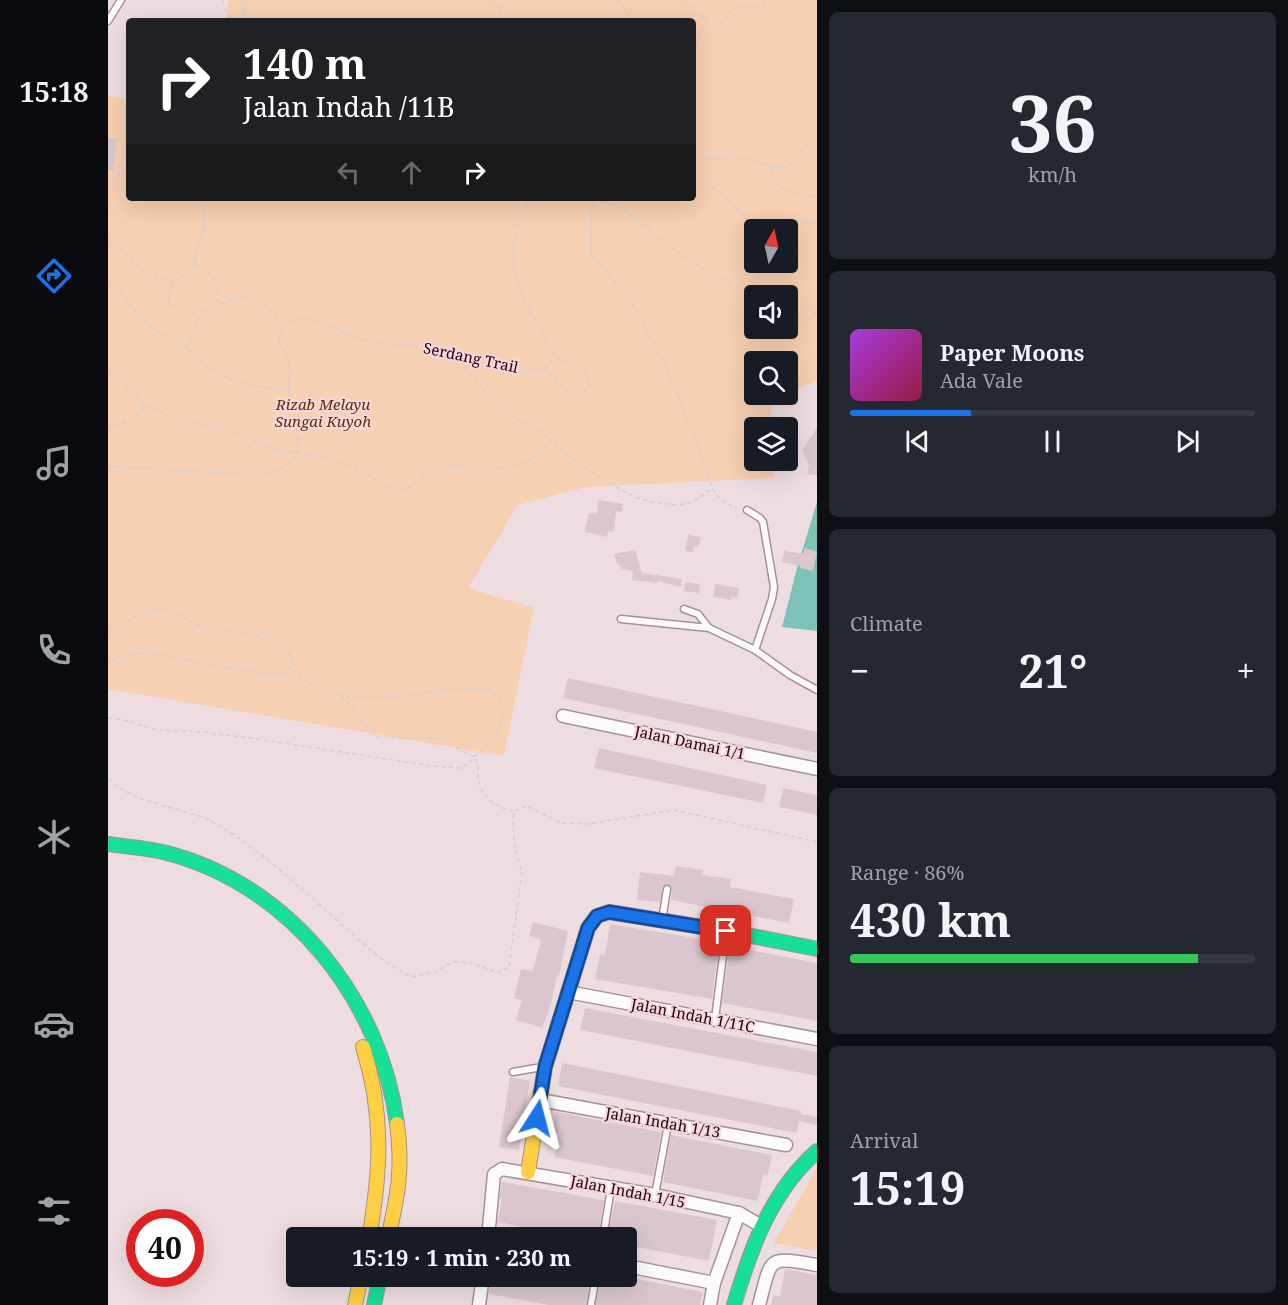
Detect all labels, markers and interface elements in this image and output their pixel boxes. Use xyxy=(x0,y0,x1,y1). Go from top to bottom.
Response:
text: 140 m xyxy=(243,34,367,91)
icon: right xyxy=(144,42,222,120)
text: 36 xyxy=(1008,69,1097,175)
text: 15:18 xyxy=(19,73,89,110)
text: Jalan Indah /11B xyxy=(243,88,455,125)
icon: left xyxy=(332,156,365,189)
icon: ahead xyxy=(395,156,428,189)
icon: right xyxy=(458,156,491,189)
text: km/h xyxy=(1028,161,1077,188)
north arrow xyxy=(744,219,798,273)
map controls xyxy=(744,219,798,471)
icon: directions xyxy=(33,255,75,297)
button: sound xyxy=(744,285,798,339)
street label: Serdang Trail xyxy=(422,337,521,377)
text: Paper Moons xyxy=(940,337,1084,367)
button: search xyxy=(744,351,798,405)
text: Ada Vale xyxy=(940,367,1023,394)
park label: Rizab Melayu Sungai Kuyoh xyxy=(275,394,371,431)
button: layers xyxy=(744,417,798,471)
icon: previous xyxy=(901,425,934,458)
icon: pause xyxy=(1036,425,1069,458)
icon: next xyxy=(1171,425,1204,458)
icon: music xyxy=(33,442,75,484)
text: Climate xyxy=(850,610,923,637)
icon: phone xyxy=(33,629,75,671)
text: 21° xyxy=(1018,640,1087,701)
text: − xyxy=(850,648,869,693)
text: + xyxy=(1237,648,1255,693)
street label: Jalan Damai 1/1 xyxy=(632,720,747,763)
icon: climate xyxy=(33,816,75,858)
text: Range · 86% xyxy=(850,859,964,886)
text: 430 km xyxy=(850,889,1011,950)
pin xyxy=(700,905,751,956)
icon: arrive xyxy=(709,914,742,947)
street label: Jalan Indah 1/11C xyxy=(629,993,756,1037)
icon: car xyxy=(33,1003,75,1045)
position arrow xyxy=(505,1086,569,1150)
street label: Jalan Indah 1/13 xyxy=(603,1102,722,1142)
text: Arrival xyxy=(850,1127,918,1154)
text: 15:19 xyxy=(850,1157,965,1218)
street label: Jalan Indah 1/15 xyxy=(568,1170,687,1212)
icon: filters xyxy=(33,1190,75,1232)
speed limit sign: 40 xyxy=(126,1209,204,1287)
text: 15:19 · 1 min · 230 m xyxy=(352,1242,571,1272)

